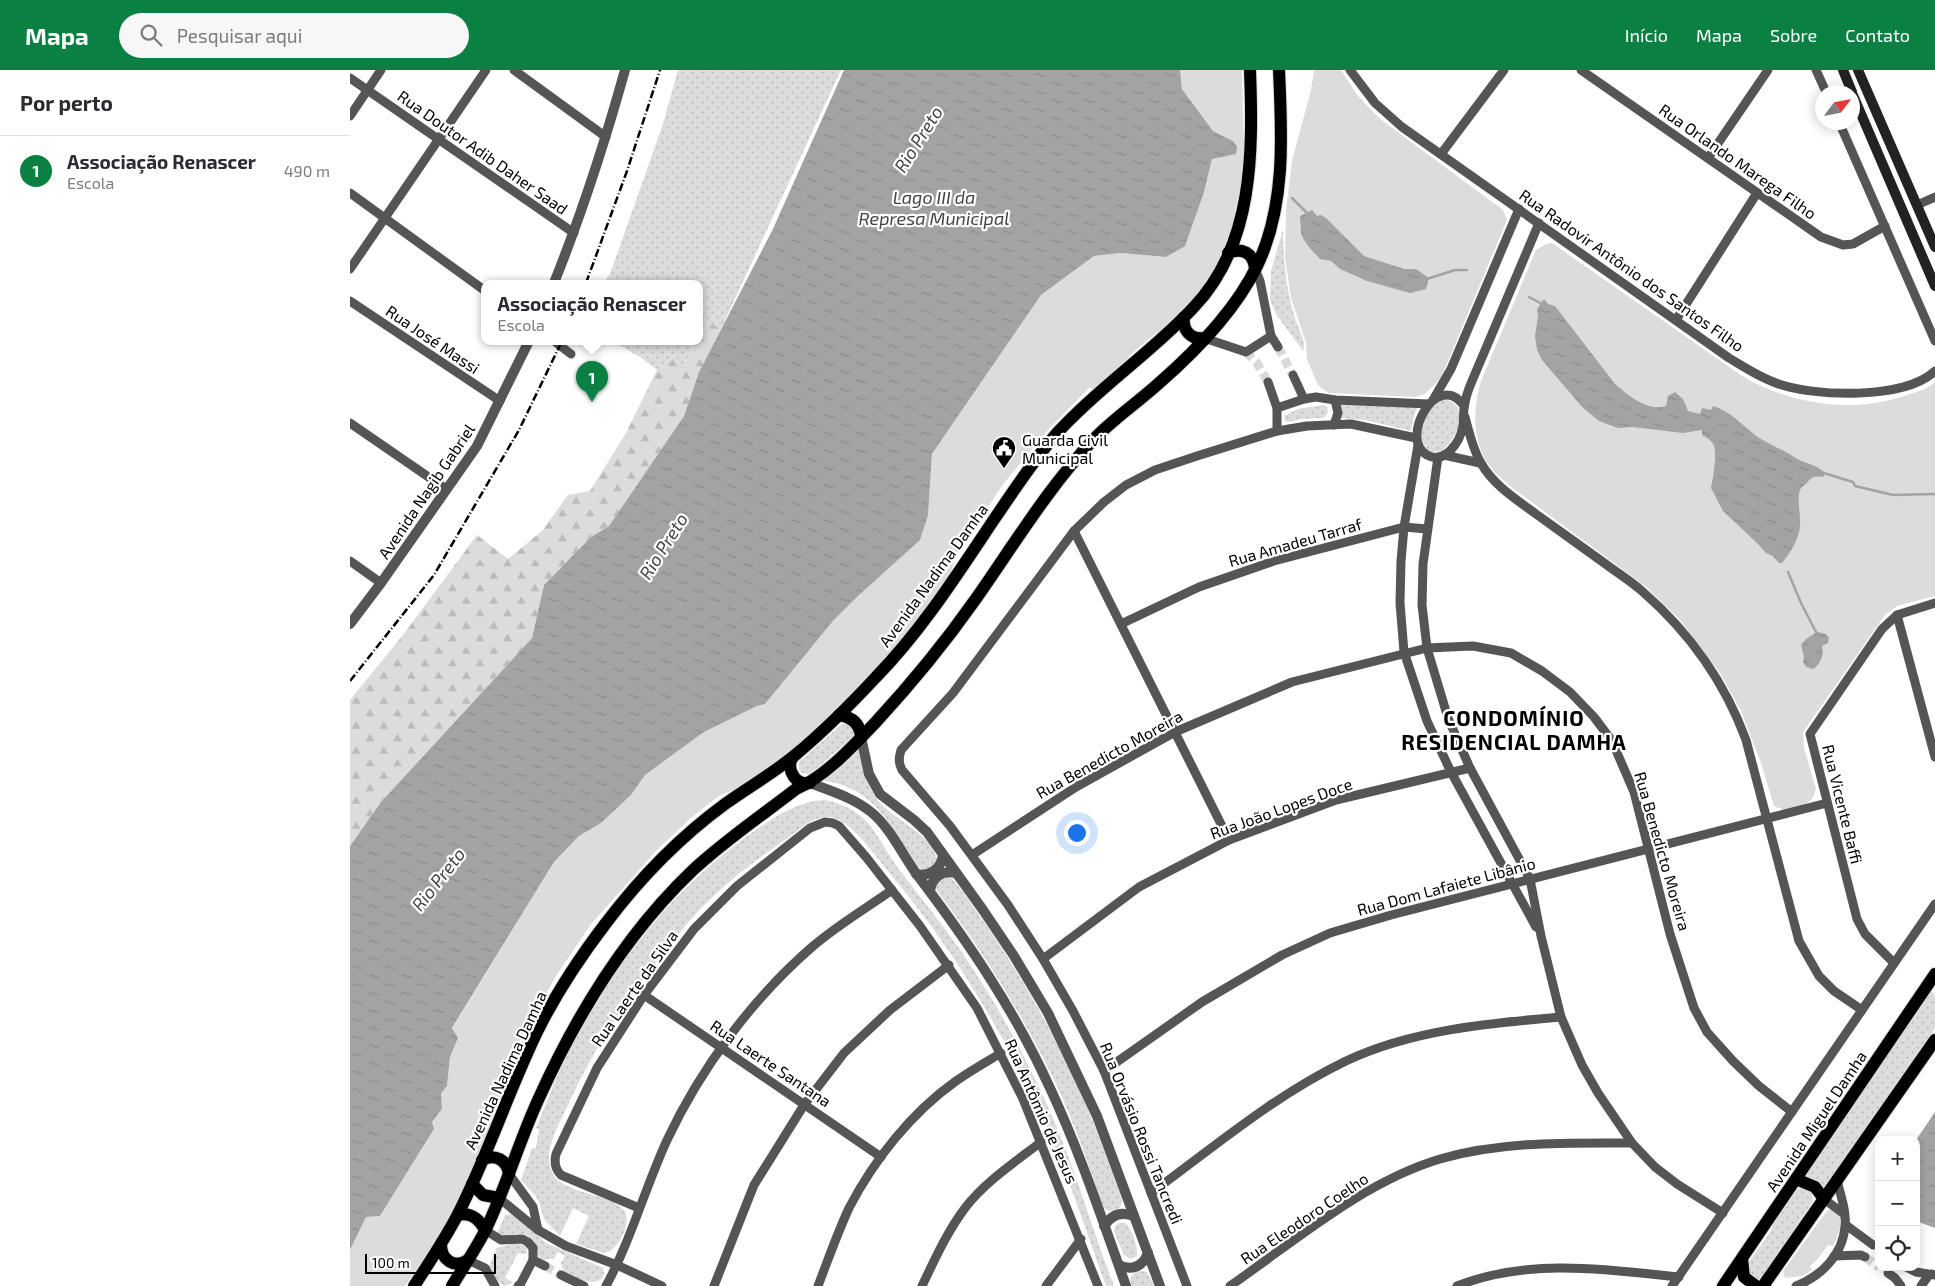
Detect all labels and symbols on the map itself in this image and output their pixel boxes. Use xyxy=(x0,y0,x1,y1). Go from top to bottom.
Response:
north arrow xyxy=(1815,85,1860,130)
street label: Rua Doutor Adib Daher Saad xyxy=(394,86,572,218)
street label: Rua Orlando Marega Filho xyxy=(1656,99,1820,223)
water label: Rio Preto xyxy=(889,102,947,176)
street label: Rua Radovir Antônio dos Santos Filho xyxy=(1516,185,1748,355)
water label: Lago III da Represa Municipal xyxy=(858,186,1010,229)
street label: Rua José Massi xyxy=(383,301,483,377)
pin: 1 xyxy=(576,361,608,402)
street label: Avenida Nagib Gabriel xyxy=(374,420,478,562)
place label: Guarda Civil Municipal xyxy=(1022,430,1108,467)
public building icon: Guarda Civil Municipal xyxy=(991,435,1017,469)
street label: Avenida Nadima Damha xyxy=(875,500,991,650)
water label: Rio Preto xyxy=(634,509,692,583)
street label: Rua Amadeu Tarraf xyxy=(1226,514,1365,570)
district label: CONDOMÍNIO RESIDENCIAL DAMHA xyxy=(1401,705,1627,754)
street label: Rua Benedicto Moreira xyxy=(1032,706,1186,802)
street label: Rua Vicente Baffi xyxy=(1819,742,1867,866)
street label: Rua Benedicto Moreira xyxy=(1631,769,1695,933)
street label: Rua João Lopes Doce xyxy=(1207,773,1355,843)
your location xyxy=(1064,820,1090,846)
water label: Rio Preto xyxy=(407,843,469,915)
street label: Rua Dom Lafaiete Libânio xyxy=(1355,853,1537,919)
street label: Rua Laerte da Silva xyxy=(587,926,681,1050)
street label: Avenida Nadima Damha xyxy=(460,988,550,1152)
street label: Rua Laerte Santana xyxy=(707,1016,835,1110)
street label: Rua Antômio de Jesus xyxy=(1002,1036,1082,1186)
street label: Rua Orvásio Rossi Tancredi xyxy=(1097,1039,1187,1227)
street label: Avenida Miguel Damha xyxy=(1762,1047,1870,1195)
street label: Rua Eleodoro Coelho xyxy=(1237,1168,1371,1268)
scale bar xyxy=(365,1251,496,1274)

